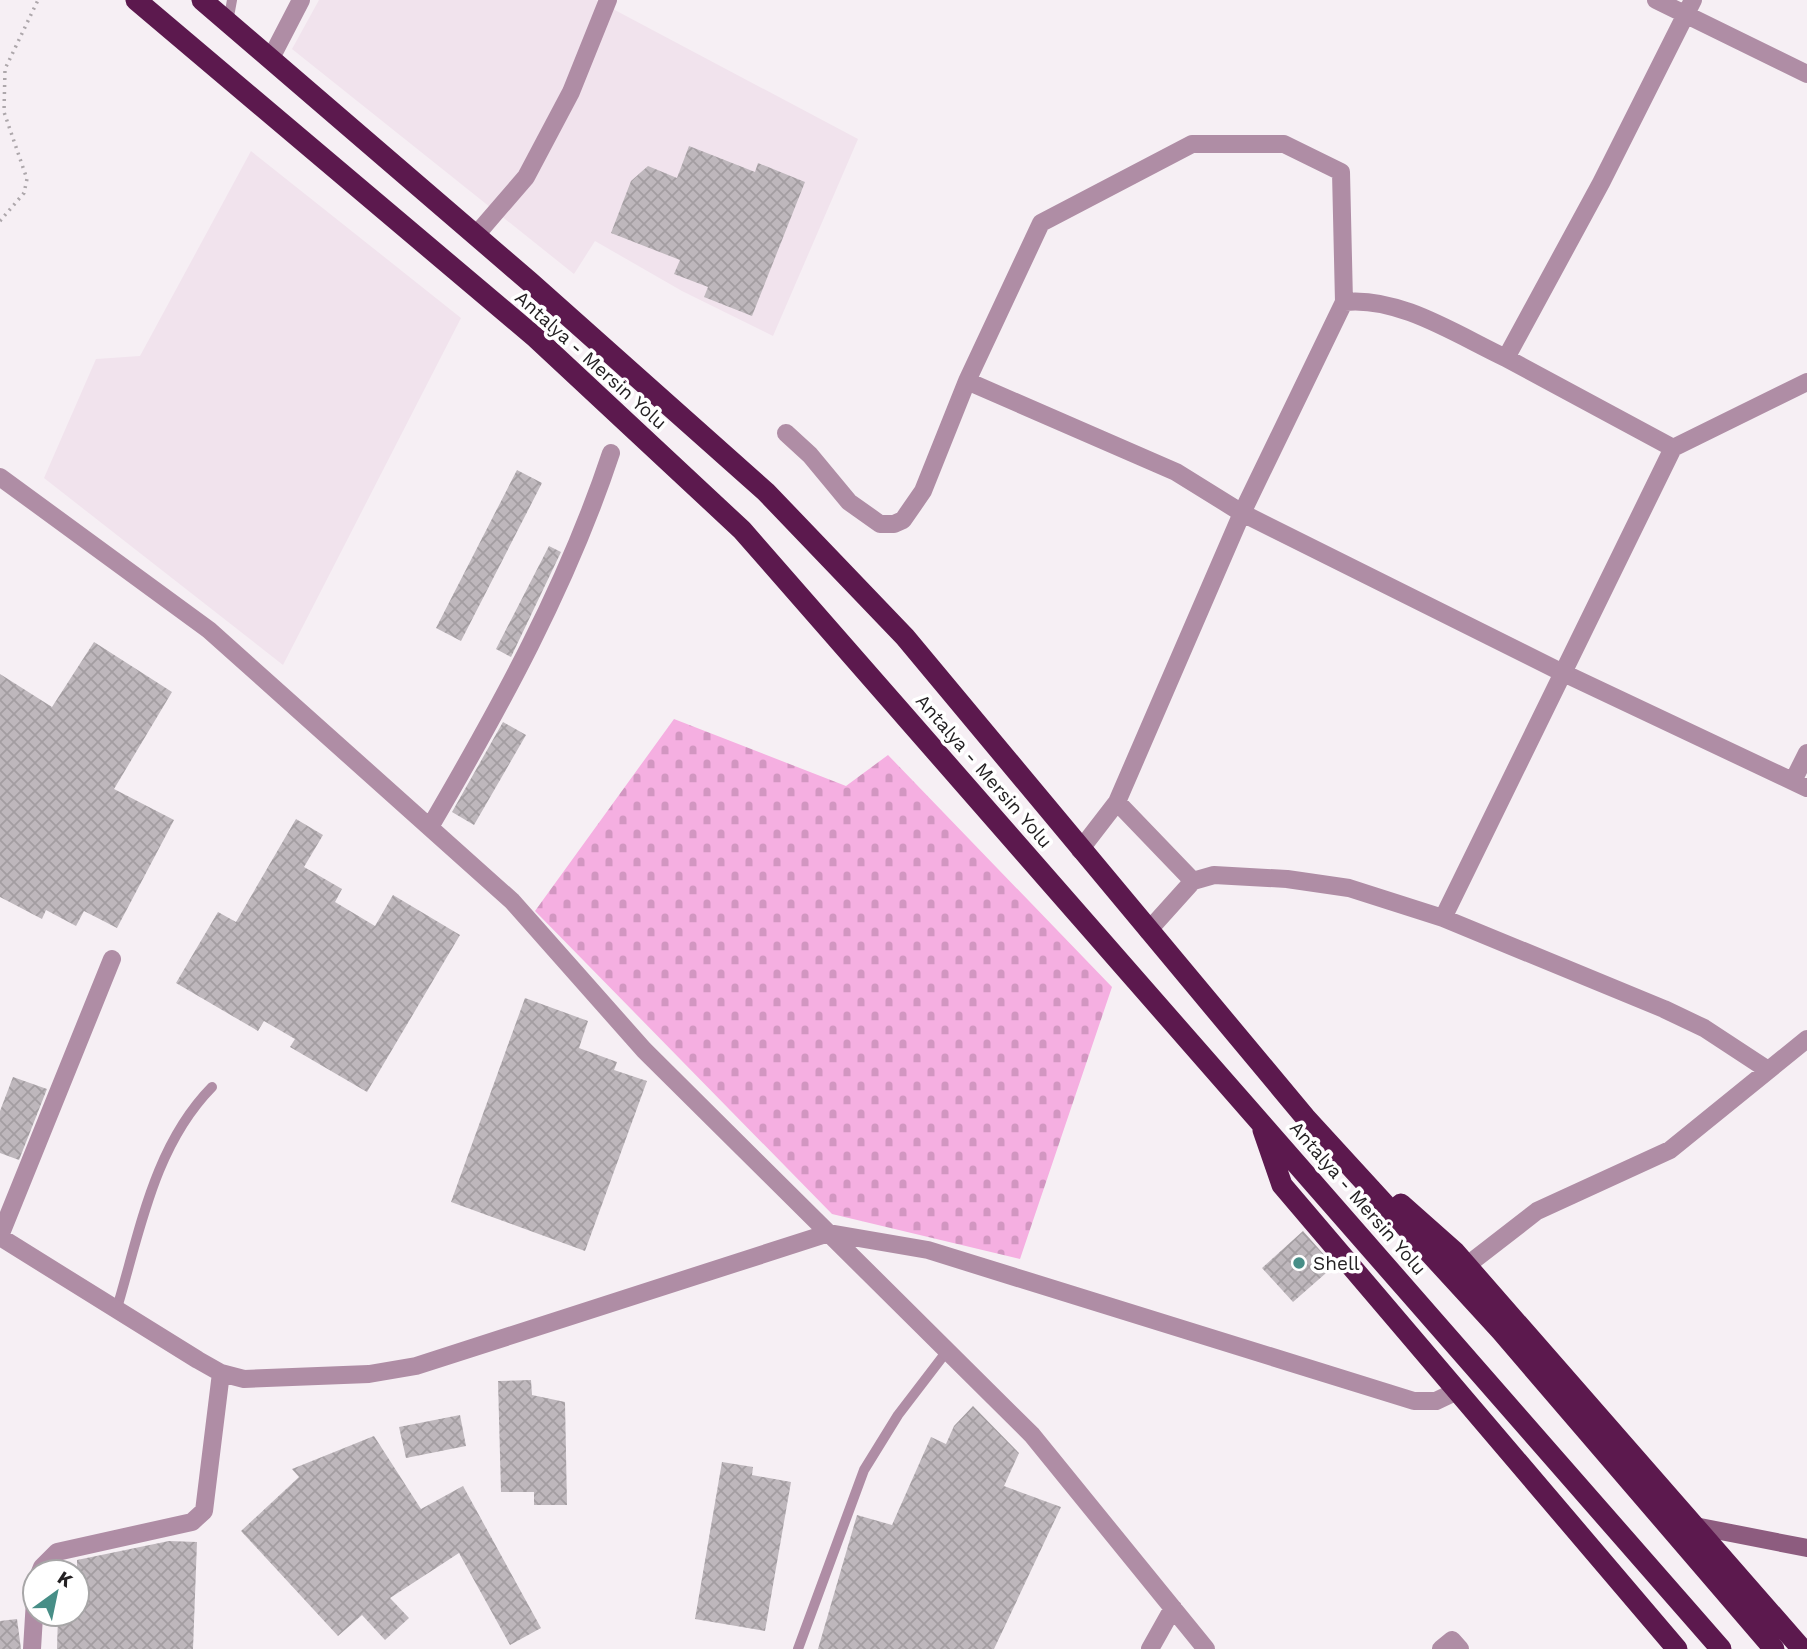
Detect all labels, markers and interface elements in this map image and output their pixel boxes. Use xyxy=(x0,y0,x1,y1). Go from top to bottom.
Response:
street label: Antalya - Mersin Yolu xyxy=(510,286,672,434)
street label: Antalya - Mersin Yolu xyxy=(911,689,1057,853)
street label: Antalya - Mersin Yolu xyxy=(1285,1116,1431,1280)
place label: Shell xyxy=(1313,1252,1360,1275)
marker: Shell xyxy=(1291,1255,1307,1271)
north arrow xyxy=(21,1558,91,1628)
text: K xyxy=(53,1566,77,1592)

